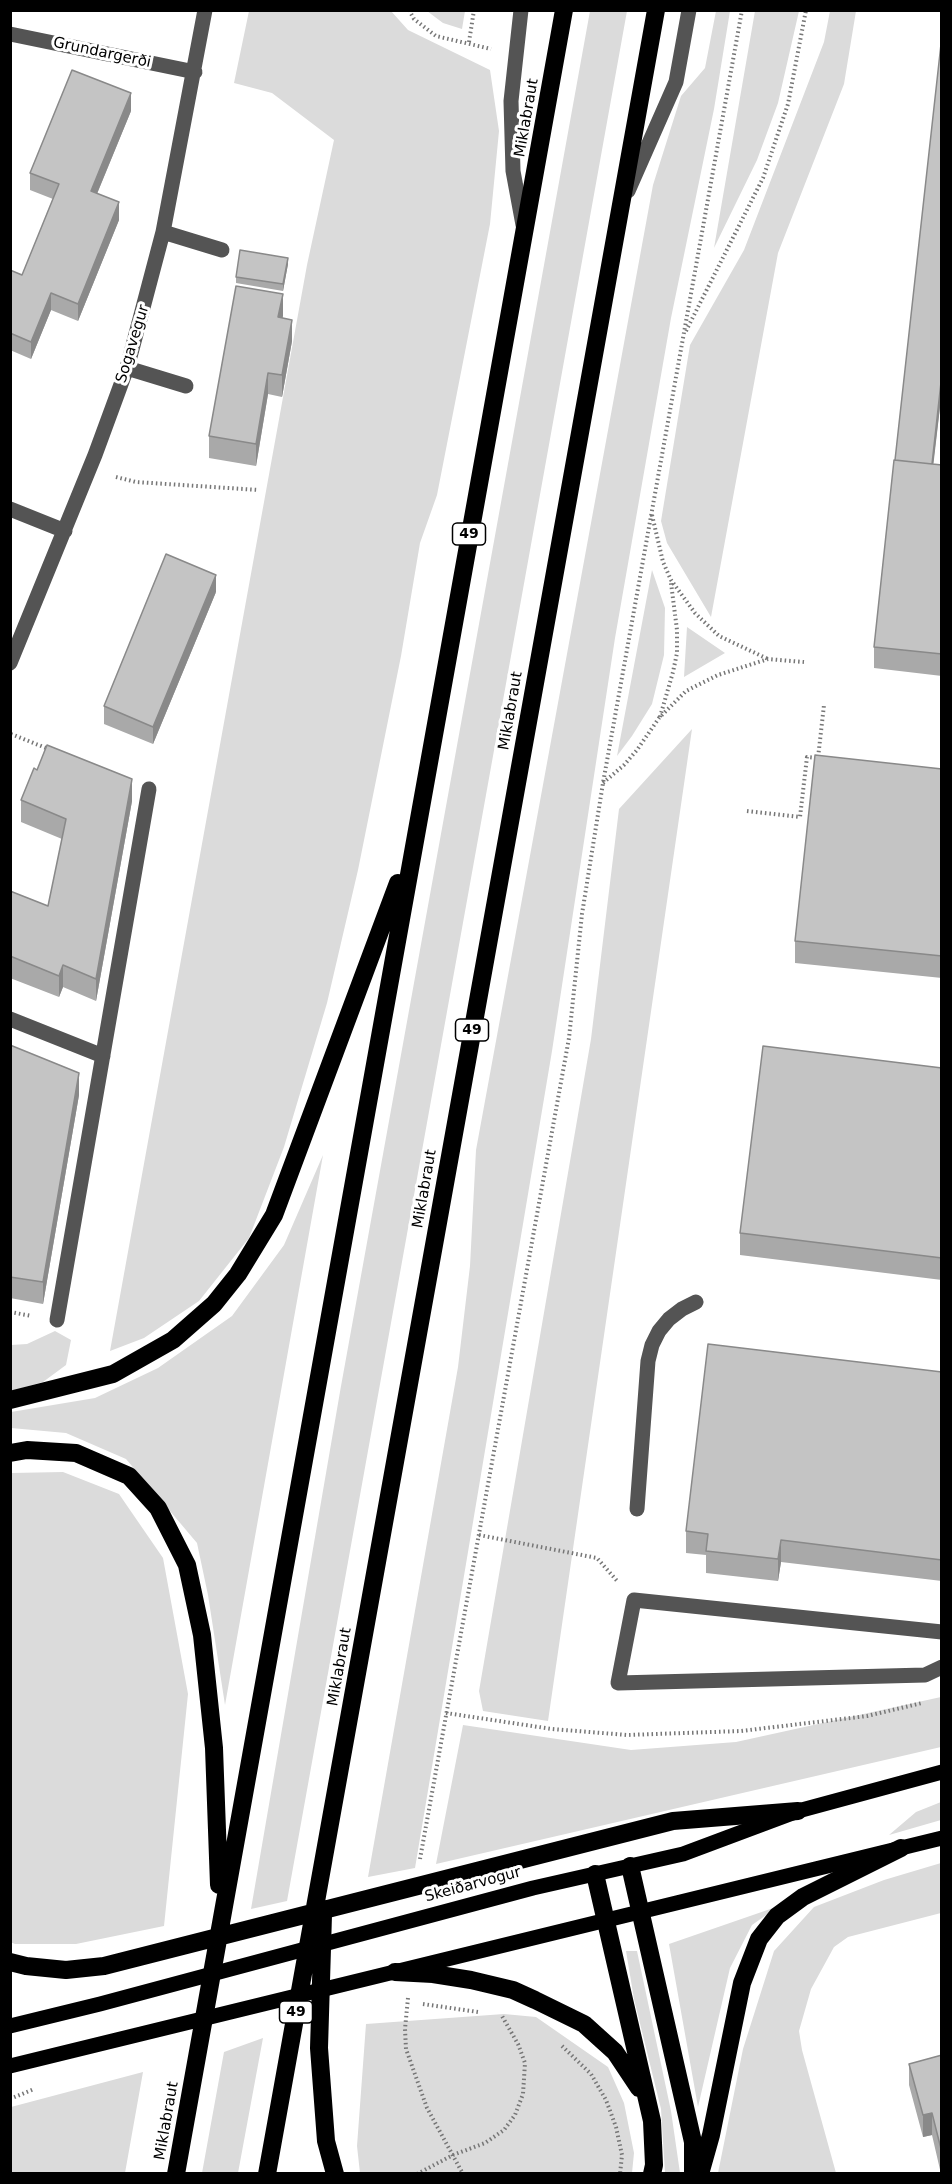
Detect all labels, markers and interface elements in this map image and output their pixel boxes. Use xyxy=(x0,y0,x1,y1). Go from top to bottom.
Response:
street label: Grundargerði xyxy=(51,34,153,72)
street label: Miklabraut xyxy=(511,77,543,159)
street label: Sogavegur xyxy=(113,303,153,385)
road number: 49 xyxy=(452,523,486,545)
street label: Miklabraut xyxy=(495,670,527,752)
road number: 49 xyxy=(456,1019,488,1041)
street label: Miklabraut xyxy=(409,1148,441,1230)
street label: Miklabraut xyxy=(324,1626,356,1708)
street label: Skeiðarvogur xyxy=(423,1864,523,1906)
road number: 49 xyxy=(280,2001,312,2023)
street label: Miklabraut xyxy=(151,2080,183,2162)

